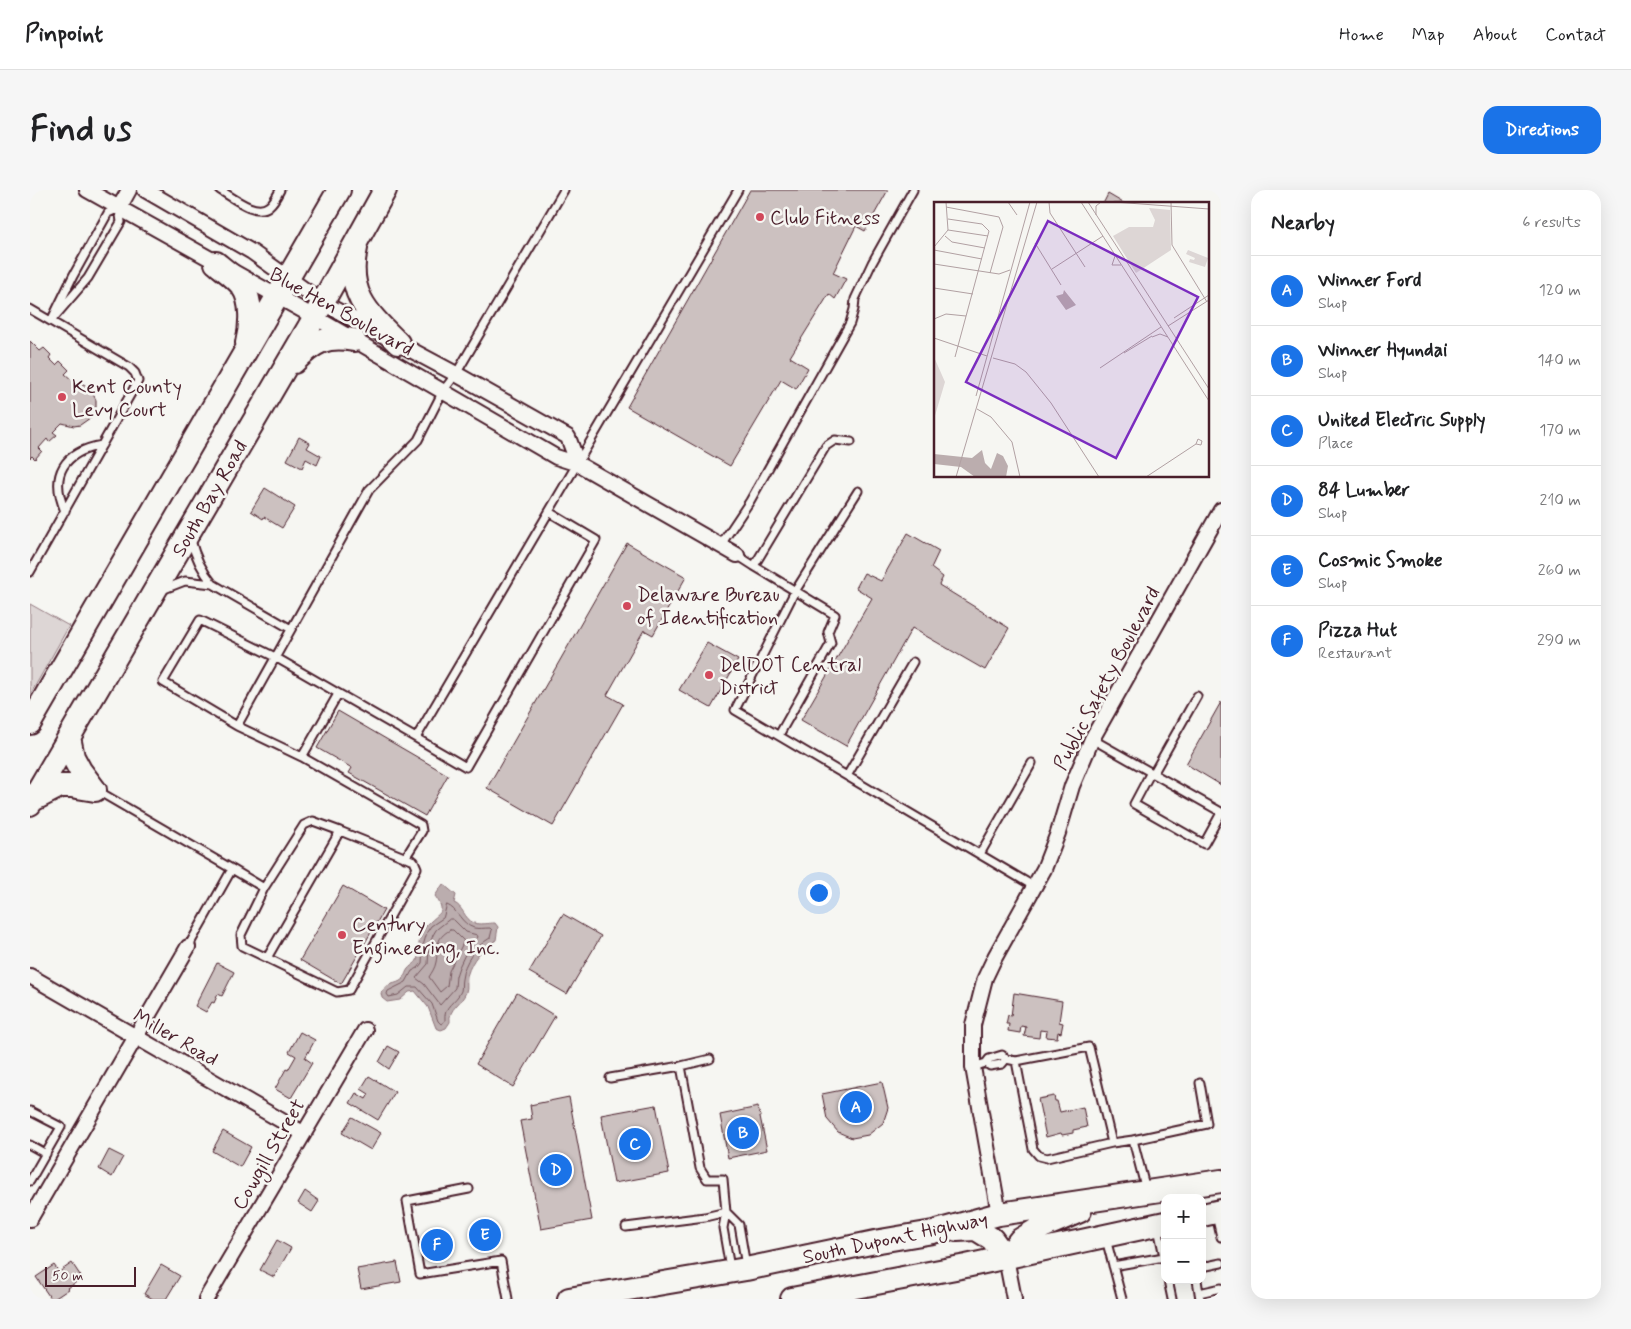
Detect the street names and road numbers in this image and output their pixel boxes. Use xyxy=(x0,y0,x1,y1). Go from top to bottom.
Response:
street label: Blue Hen Boulevard xyxy=(264,261,418,363)
street label: South Bay Road xyxy=(166,436,255,562)
street label: Public Safety Boulevard xyxy=(1047,582,1167,775)
street label: Miller Road xyxy=(128,1003,223,1074)
street label: Cowgill Street xyxy=(227,1094,313,1216)
street label: South Dupont Highway xyxy=(800,1206,991,1272)

